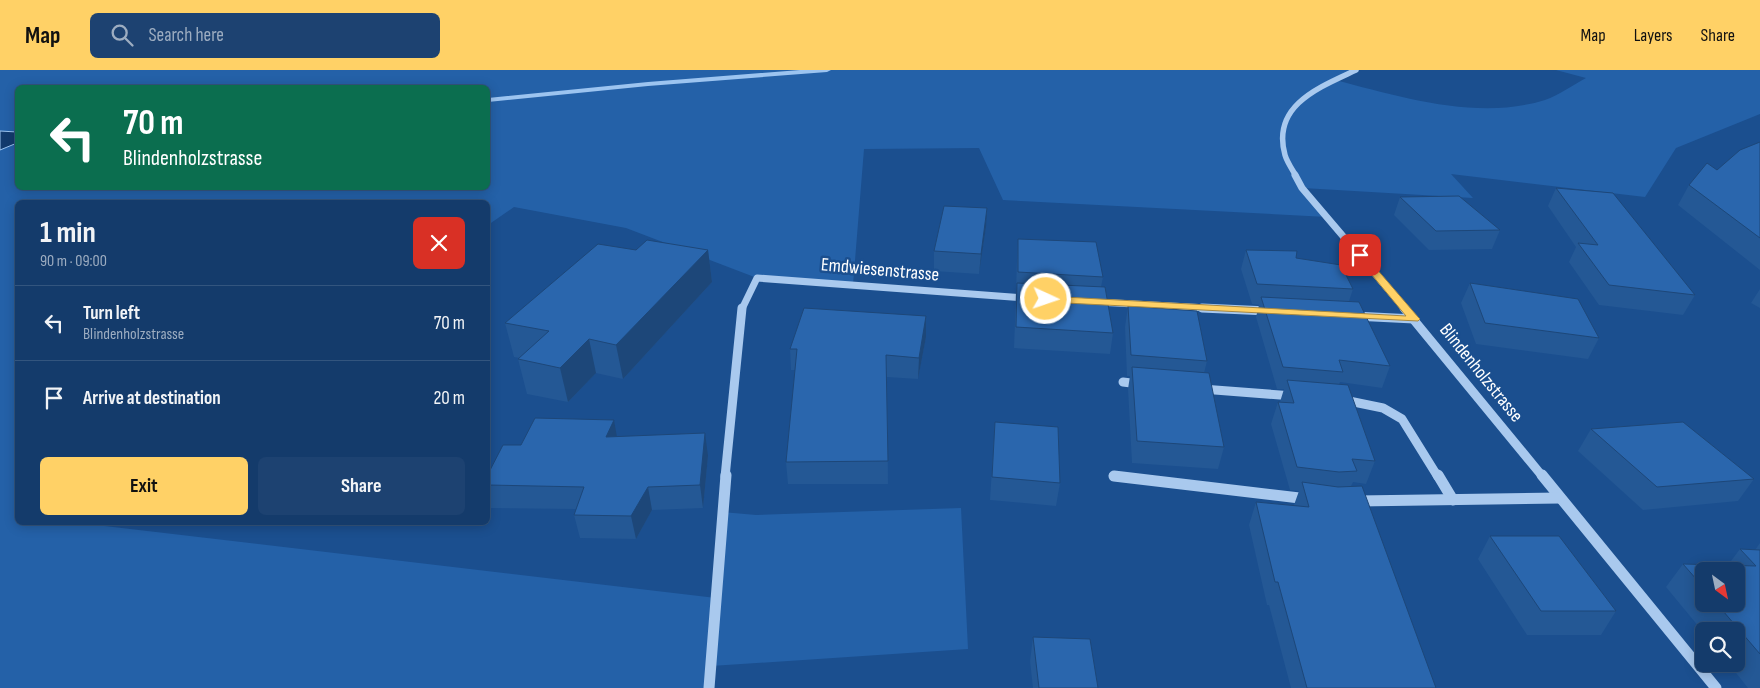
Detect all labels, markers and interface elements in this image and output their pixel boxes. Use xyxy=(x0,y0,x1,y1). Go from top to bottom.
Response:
search box xyxy=(90,13,440,58)
text: Map xyxy=(25,21,60,50)
icon: search xyxy=(108,21,136,49)
text: Search here xyxy=(148,24,224,47)
text: Map xyxy=(1581,25,1606,46)
text: Layers xyxy=(1634,25,1673,46)
text: Share xyxy=(1701,25,1735,46)
text: 70 m xyxy=(123,102,183,145)
icon: left xyxy=(40,105,105,170)
text: Blindenholzstrasse xyxy=(123,145,262,172)
text: 1 min xyxy=(40,215,96,251)
button: close xyxy=(413,217,465,269)
pin xyxy=(1339,234,1381,276)
icon: arrive xyxy=(1346,241,1374,269)
text: 90 m · 09:00 xyxy=(40,252,107,271)
street label: Emdwiesenstrasse xyxy=(820,253,940,287)
position arrow xyxy=(1019,272,1071,324)
text: Turn left xyxy=(83,302,140,325)
icon: left xyxy=(40,309,68,337)
text: 70 m xyxy=(434,312,465,335)
street label: Blindenholzstrasse xyxy=(1434,319,1528,427)
text: Blindenholzstrasse xyxy=(83,325,184,344)
icon: arrive xyxy=(40,384,68,412)
text: Arrive at destination xyxy=(83,387,221,410)
text: 20 m xyxy=(433,387,465,410)
button: Exit xyxy=(40,457,248,515)
button: Share xyxy=(258,457,465,515)
north arrow xyxy=(1695,562,1745,612)
map controls xyxy=(1695,562,1745,672)
button: search xyxy=(1695,622,1745,672)

